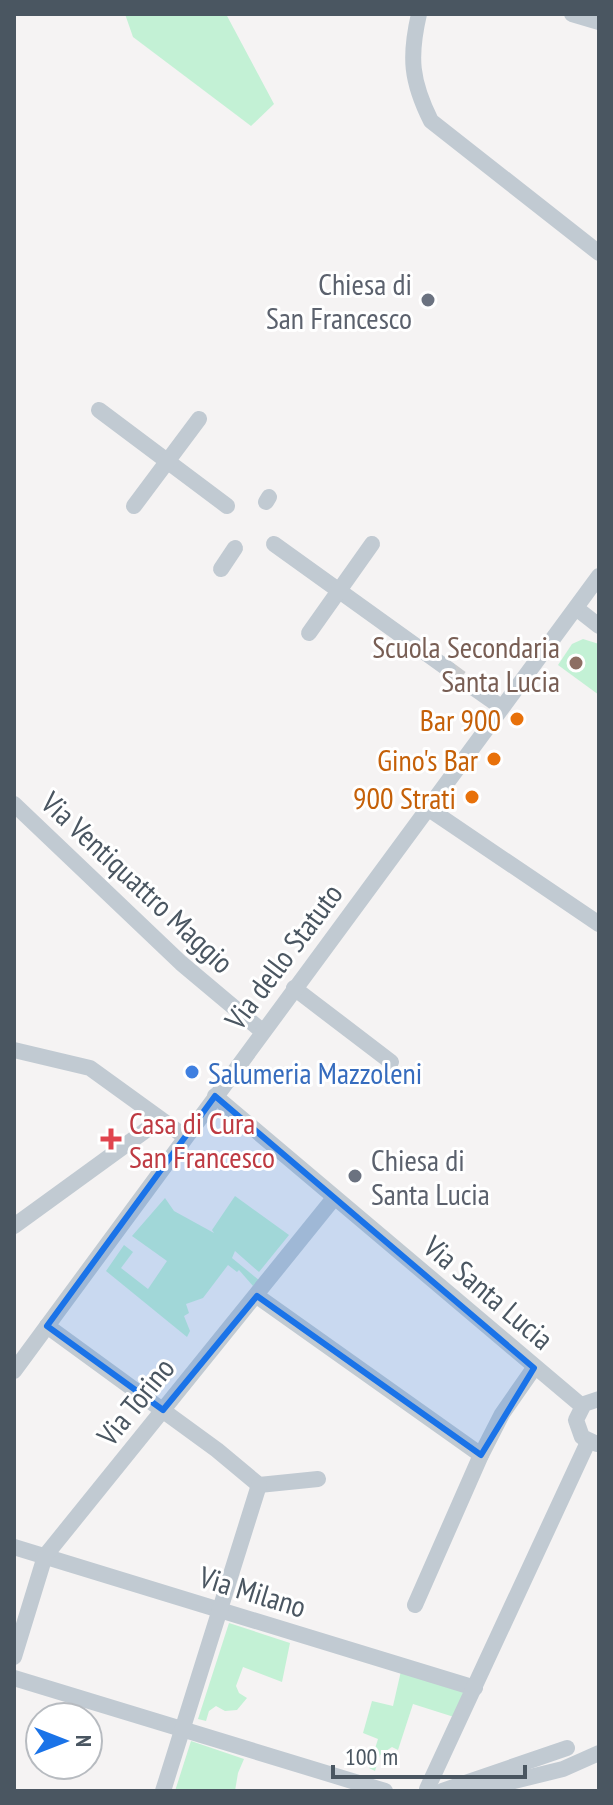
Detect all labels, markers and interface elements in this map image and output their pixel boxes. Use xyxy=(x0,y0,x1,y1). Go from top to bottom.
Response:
place label: Chiesa di San Francesco xyxy=(266,264,412,337)
marker: Chiesa di San Francesco xyxy=(419,291,437,309)
place label: Scuola Secondaria Santa Lucia xyxy=(372,627,560,700)
marker: Scuola Secondaria Santa Lucia xyxy=(567,654,585,672)
place label: Bar 900 xyxy=(420,700,501,739)
marker: Bar 900 xyxy=(508,710,526,728)
place label: Gino's Bar xyxy=(377,740,479,779)
marker: Gino's Bar xyxy=(485,750,503,768)
place label: 900 Strati xyxy=(353,778,456,817)
street label: Via Ventiquattro Maggio xyxy=(33,782,242,981)
marker: 900 Strati xyxy=(463,788,481,806)
street label: Via dello Statuto xyxy=(215,875,351,1038)
place label: Salumeria Mazzoleni xyxy=(208,1053,422,1092)
marker: Salumeria Mazzoleni xyxy=(183,1063,201,1081)
place label: Casa di Cura San Francesco xyxy=(129,1103,275,1176)
marker: Casa di Cura San Francesco xyxy=(100,1128,122,1150)
place label: Chiesa di Santa Lucia xyxy=(371,1140,490,1213)
marker: Chiesa di Santa Lucia xyxy=(346,1167,364,1185)
street label: Via Santa Lucia xyxy=(415,1226,562,1358)
street label: Via Torino xyxy=(87,1349,182,1454)
street label: Via Milano xyxy=(194,1556,311,1626)
north arrow xyxy=(24,1701,104,1781)
scale bar xyxy=(333,1729,525,1779)
text: N xyxy=(70,1735,98,1747)
text: 100 m xyxy=(345,1741,398,1772)

